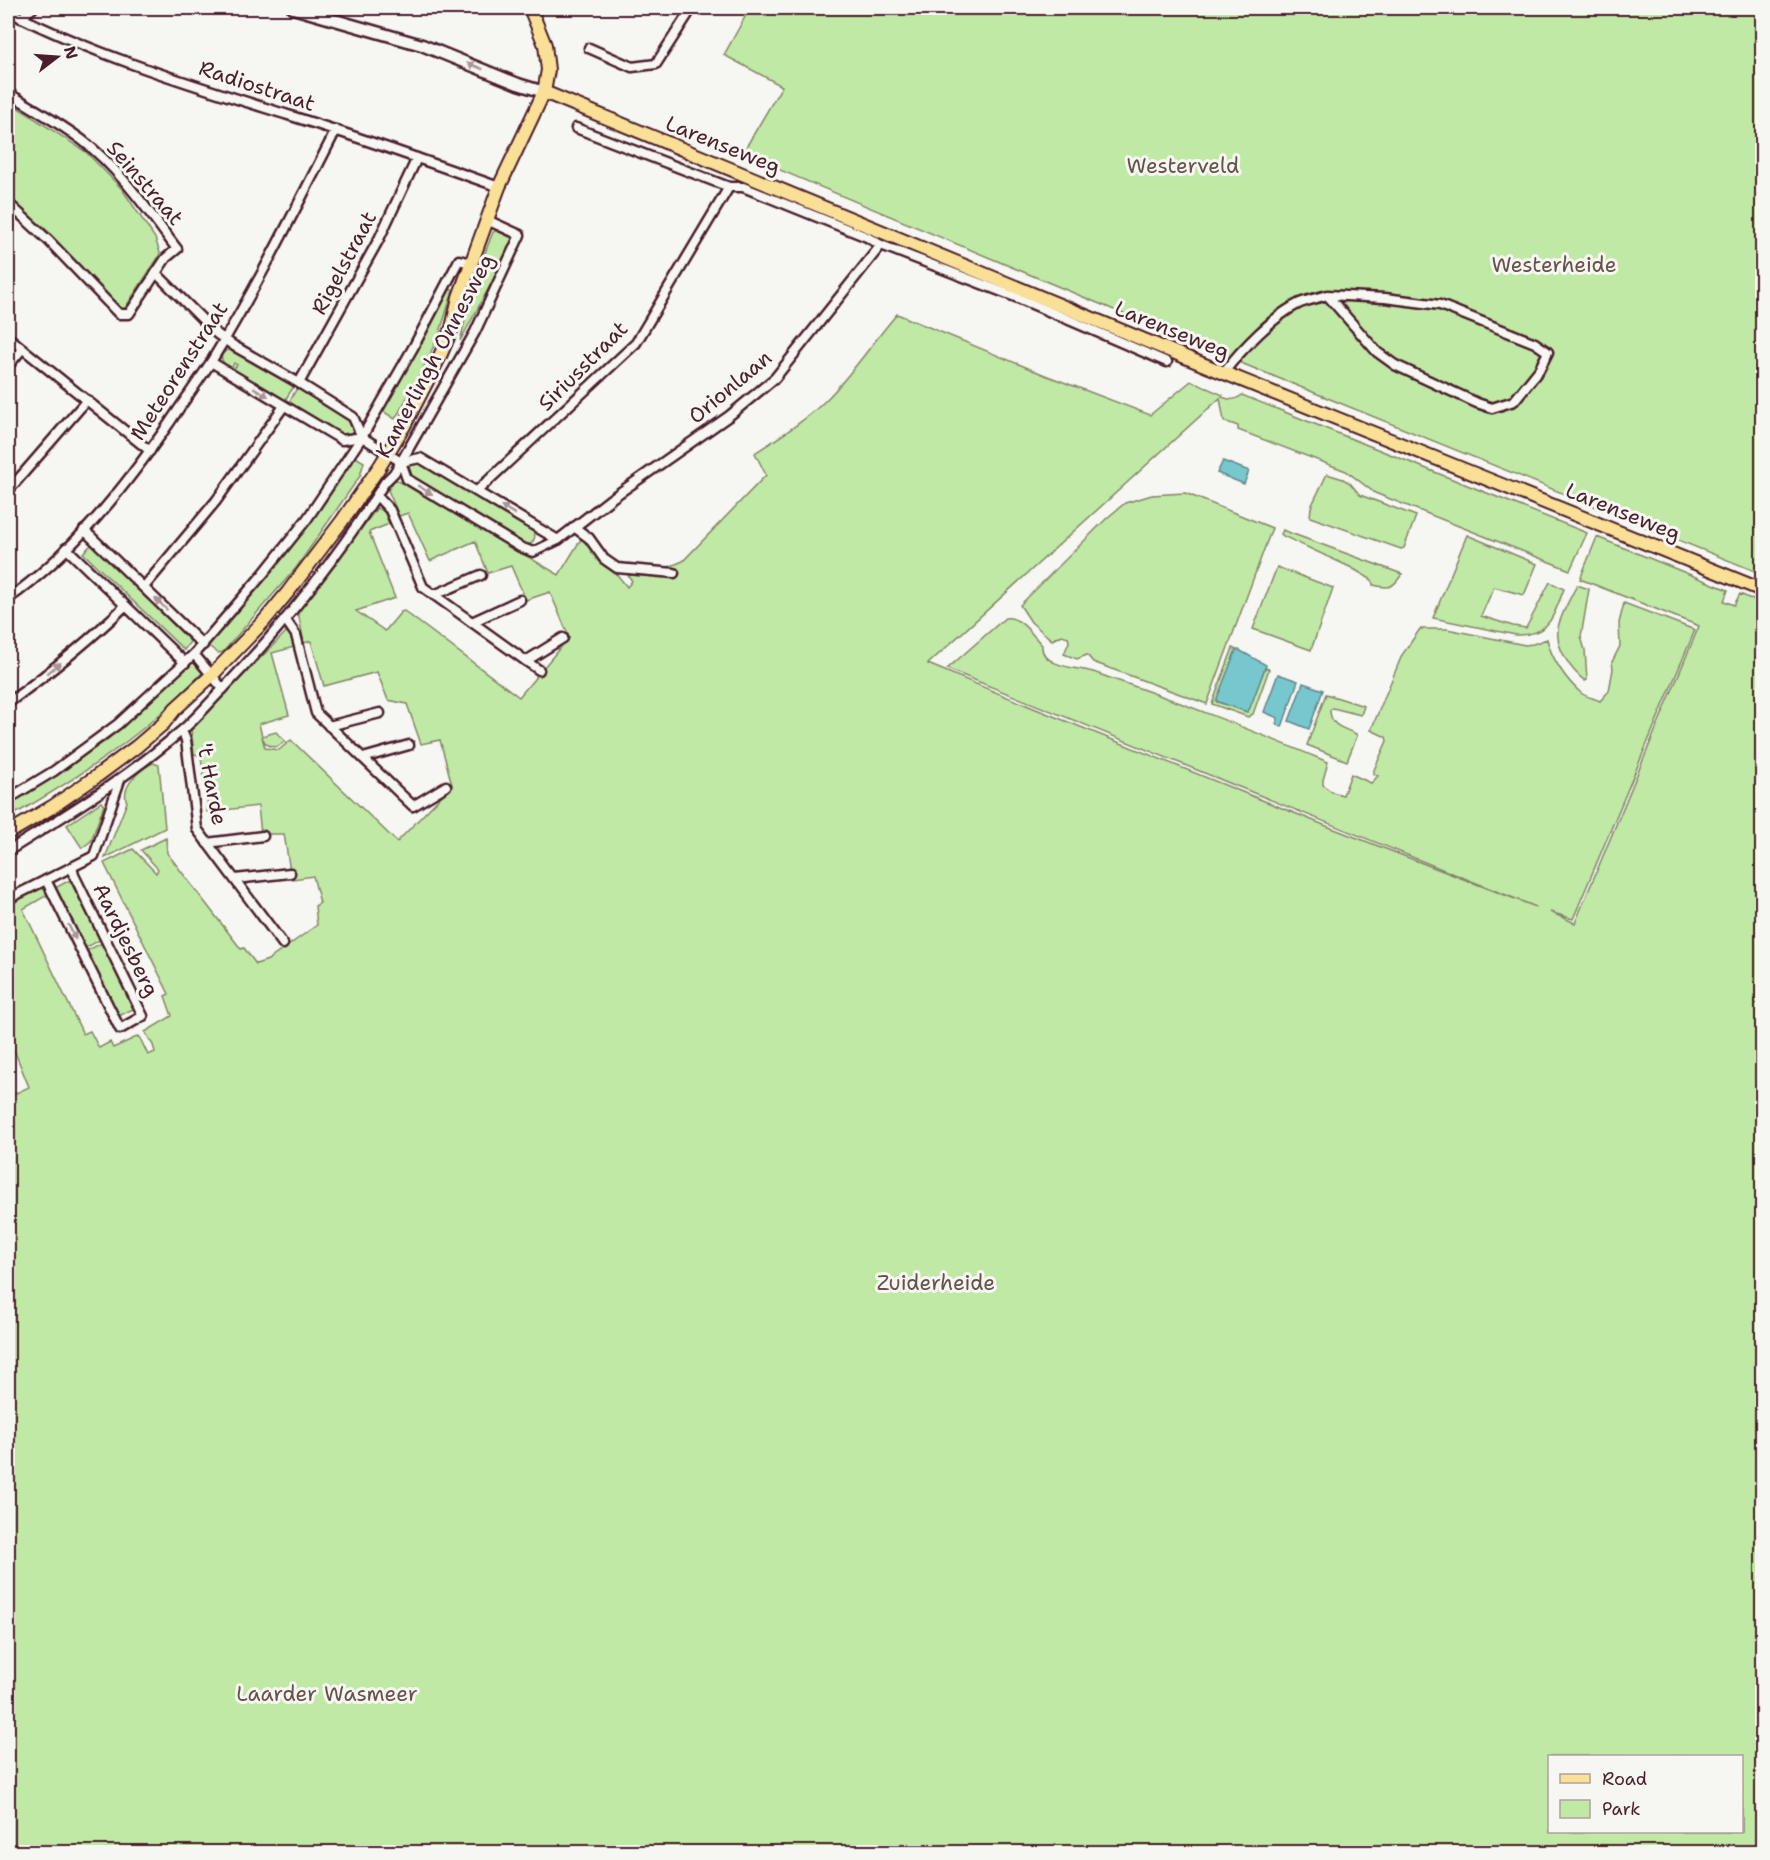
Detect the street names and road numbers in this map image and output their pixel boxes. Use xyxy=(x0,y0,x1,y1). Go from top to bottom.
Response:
street label: Radiostraat xyxy=(195,54,319,118)
street label: Larenseweg xyxy=(662,109,784,181)
street label: Seinstraat xyxy=(100,135,190,231)
street label: Rigelstraat xyxy=(305,206,383,320)
street label: Kamerlingh Onnesweg xyxy=(369,249,501,463)
street label: Larenseweg xyxy=(1111,294,1233,366)
street label: Meteorenstraat xyxy=(124,296,234,446)
street label: Siriusstraat xyxy=(532,315,634,417)
street label: Orionlaan xyxy=(683,344,778,430)
street label: Larenseweg xyxy=(1562,476,1684,548)
street label: 't Harde xyxy=(190,741,234,827)
street label: Aardjesberg xyxy=(86,879,166,1001)

